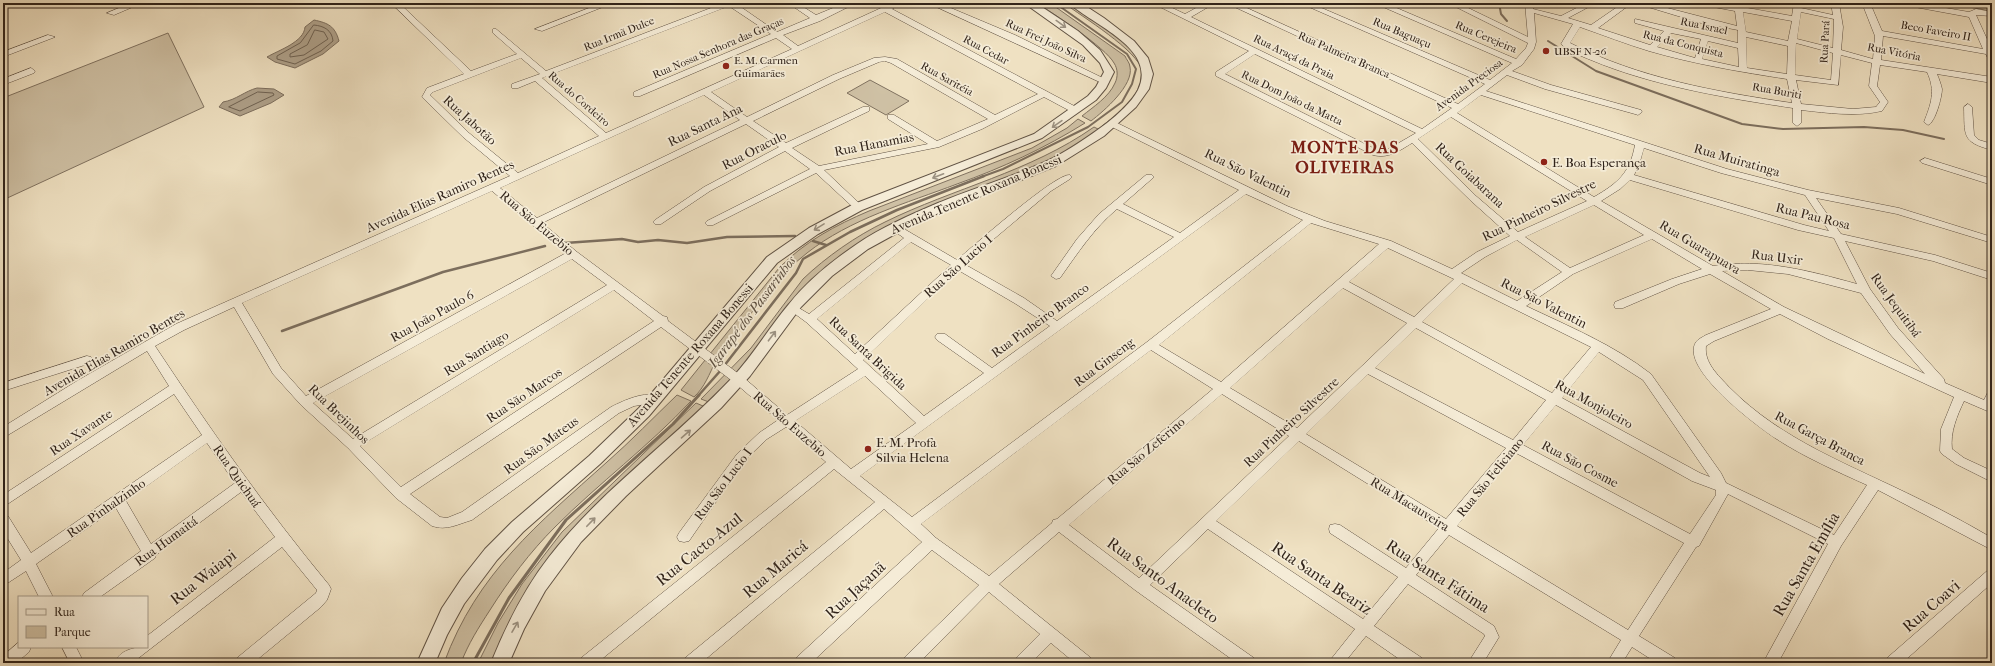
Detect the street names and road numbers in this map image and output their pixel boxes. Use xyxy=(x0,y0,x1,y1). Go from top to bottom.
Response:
street label: Rua Irmã Dulce xyxy=(582,14,657,54)
street label: Rua Nossa Senhora das Graças xyxy=(651,14,785,82)
street label: Rua Baguaçu xyxy=(1371,15,1434,51)
street label: Rua Israel xyxy=(1679,15,1729,37)
street label: Rua Frei João Silva xyxy=(1003,17,1089,66)
street label: Rua Cerejeira xyxy=(1453,18,1520,56)
street label: Beco Faveiro II xyxy=(1900,18,1973,44)
street label: Rua Pará xyxy=(1817,19,1833,64)
street label: Rua da Conquista xyxy=(1641,28,1725,60)
street label: Rua Palmeira Branca xyxy=(1296,29,1393,81)
street label: Rua Araçá da Praia xyxy=(1251,32,1338,83)
street label: Rua Cedar xyxy=(961,33,1011,68)
street label: Rua Vitória xyxy=(1866,40,1923,64)
street label: Avenida Preciosa xyxy=(1432,56,1506,114)
street label: Rua Saritéia xyxy=(919,59,976,99)
street label: Rua Dom João da Matta xyxy=(1239,68,1346,129)
street label: Rua do Cordeiro xyxy=(545,69,613,130)
street label: Rua Buriti xyxy=(1751,80,1803,102)
street label: Rua Jabotão xyxy=(440,92,500,148)
street label: Rua Santa Ana xyxy=(665,100,746,149)
street label: Rua Oraculo xyxy=(719,127,789,173)
street label: Rua Hanamias xyxy=(833,129,915,159)
street label: Rua Goiabarana xyxy=(1432,139,1508,211)
street label: Rua Muiratinga xyxy=(1692,141,1783,180)
street label: Rua São Valentin xyxy=(1202,146,1294,201)
street label: Avenida Tenente Roxana Bonessi xyxy=(887,151,1064,237)
street label: Avenida Elias Ramiro Bentes xyxy=(363,156,516,236)
street label: Rua Pinheiro Silvestre xyxy=(1480,176,1599,244)
street label: Rua São Euzebio xyxy=(497,188,577,259)
street label: Rua Pau Rosa xyxy=(1774,200,1853,233)
street label: Rua Guarapuava xyxy=(1657,217,1744,278)
street label: Rua São Lucio I xyxy=(921,231,995,301)
street label: Rua Uxir xyxy=(1750,246,1804,268)
street label: Rua Jequitibá xyxy=(1868,270,1925,341)
street label: Rua São Valentin xyxy=(1498,275,1590,331)
street label: Rua Pinheiro Branco xyxy=(988,279,1092,360)
street label: Avenida Tenente Roxana Bonessi xyxy=(623,280,756,430)
street label: Rua João Paulo 6 xyxy=(388,286,477,345)
street label: Avenida Elias Ramiro Bentes xyxy=(40,305,187,399)
street label: Rua Santa Brigida xyxy=(826,313,911,393)
street label: Rua Santiago xyxy=(441,327,511,379)
street label: Rua Ginseng xyxy=(1071,334,1138,390)
street label: Rua São Marcos xyxy=(483,364,565,426)
street label: Rua Pinheiro Silvestre xyxy=(1240,374,1342,470)
street label: Rua Monjoleiro xyxy=(1552,376,1636,432)
street label: Rua Brejinhos xyxy=(305,381,373,447)
street label: Rua São Euzebio xyxy=(750,388,830,460)
street label: Rua Xavante xyxy=(47,405,116,458)
street label: Rua Garça Branca xyxy=(1772,408,1868,469)
street label: Rua São Mateus xyxy=(501,413,581,477)
street label: Rua São Zeferino xyxy=(1104,414,1188,488)
street label: Rua São Feliciano xyxy=(1453,434,1527,520)
street label: Rua São Cosme xyxy=(1539,437,1621,491)
street label: Rua Quichuá xyxy=(210,442,265,511)
street label: Rua São Lucio I xyxy=(691,445,755,523)
street label: Rua Macauveira xyxy=(1368,474,1453,535)
street label: Rua Pinhalzinho xyxy=(64,475,149,541)
street label: Rua Cacto-Azul xyxy=(652,508,746,590)
street label: Rua Santa Emília xyxy=(1769,508,1844,619)
street label: Rua Humaitá xyxy=(132,513,201,569)
street label: Rua Santo Anacleto xyxy=(1103,533,1223,627)
street label: Rua Santa Fátima xyxy=(1383,535,1494,617)
street label: Rua Maricá xyxy=(739,536,812,602)
street label: Rua Santa Beariz xyxy=(1268,537,1376,619)
street label: Rua Waiapi xyxy=(166,545,240,609)
street label: Rua Jaçanã xyxy=(821,557,890,623)
street label: Rua Coavi xyxy=(1898,576,1964,636)

